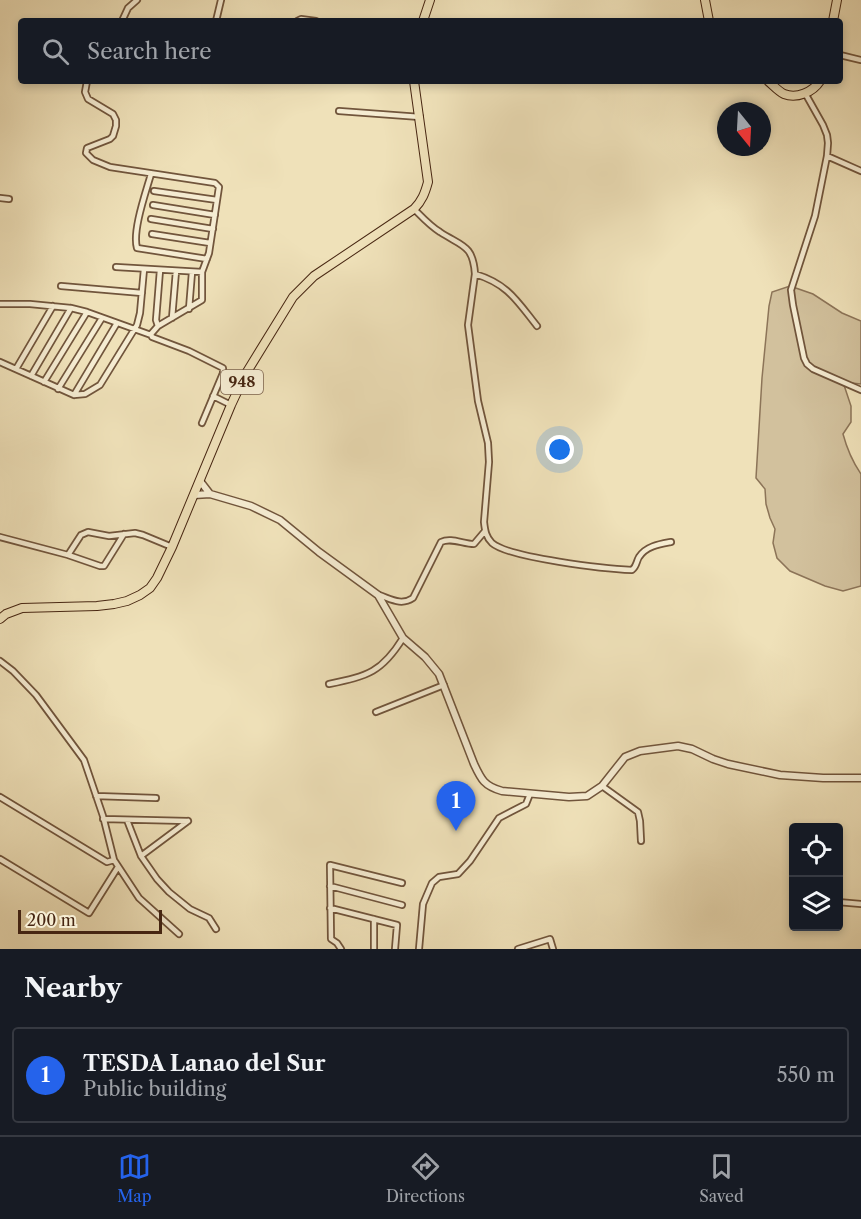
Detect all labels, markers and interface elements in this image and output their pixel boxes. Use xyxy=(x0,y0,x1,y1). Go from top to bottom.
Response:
search box xyxy=(18,18,843,84)
icon: search xyxy=(39,35,72,68)
text: Search here xyxy=(87,38,212,65)
north arrow xyxy=(717,102,771,156)
road number: 948 xyxy=(221,370,263,394)
your location xyxy=(545,435,574,464)
pin: 1 xyxy=(436,782,476,831)
map controls xyxy=(789,823,843,931)
button: locate xyxy=(789,823,843,877)
button: layers xyxy=(789,877,843,931)
scale bar xyxy=(18,907,162,934)
text: 200 m xyxy=(27,910,76,930)
text: Nearby xyxy=(24,972,122,1004)
text: TESDA Lanao del Sur xyxy=(83,1050,326,1077)
text: 1 xyxy=(41,1063,50,1087)
text: 550 m xyxy=(777,1063,835,1087)
text: Public building xyxy=(83,1077,226,1101)
tab: Map xyxy=(117,1150,152,1206)
tab: Directions xyxy=(386,1150,465,1206)
tab: Saved xyxy=(699,1150,744,1206)

